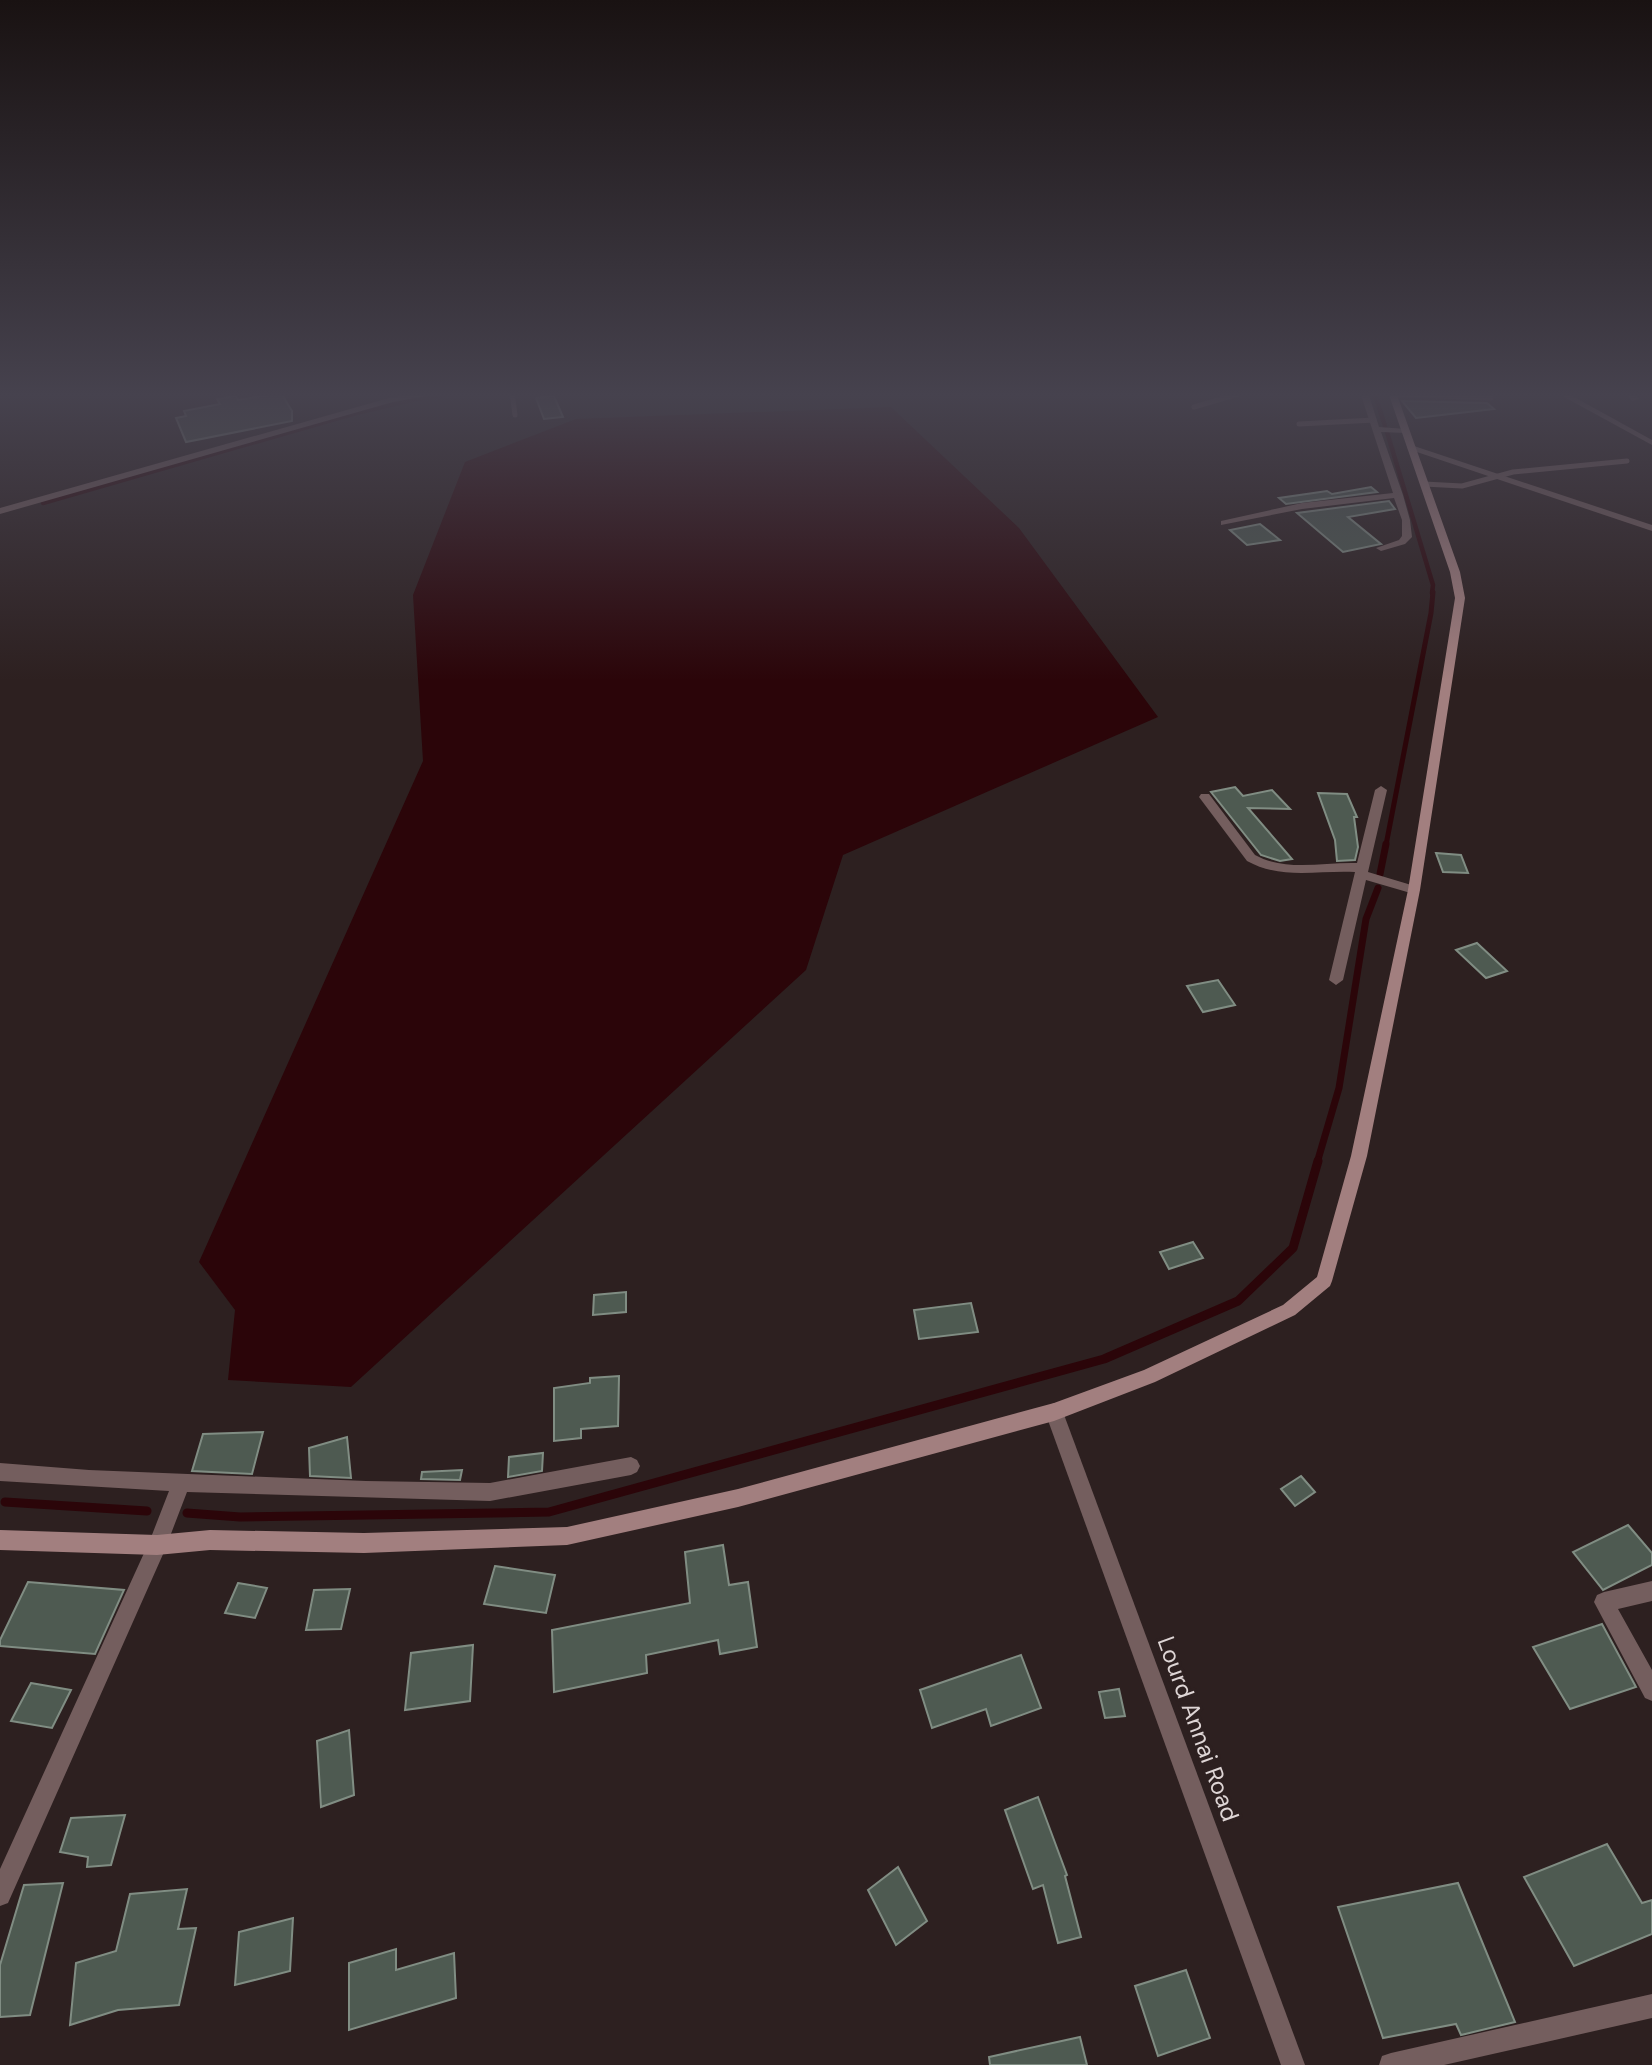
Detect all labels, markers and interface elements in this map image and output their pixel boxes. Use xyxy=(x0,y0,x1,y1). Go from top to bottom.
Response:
street label: Lourd Annai Road xyxy=(1151,1632,1246,1826)

